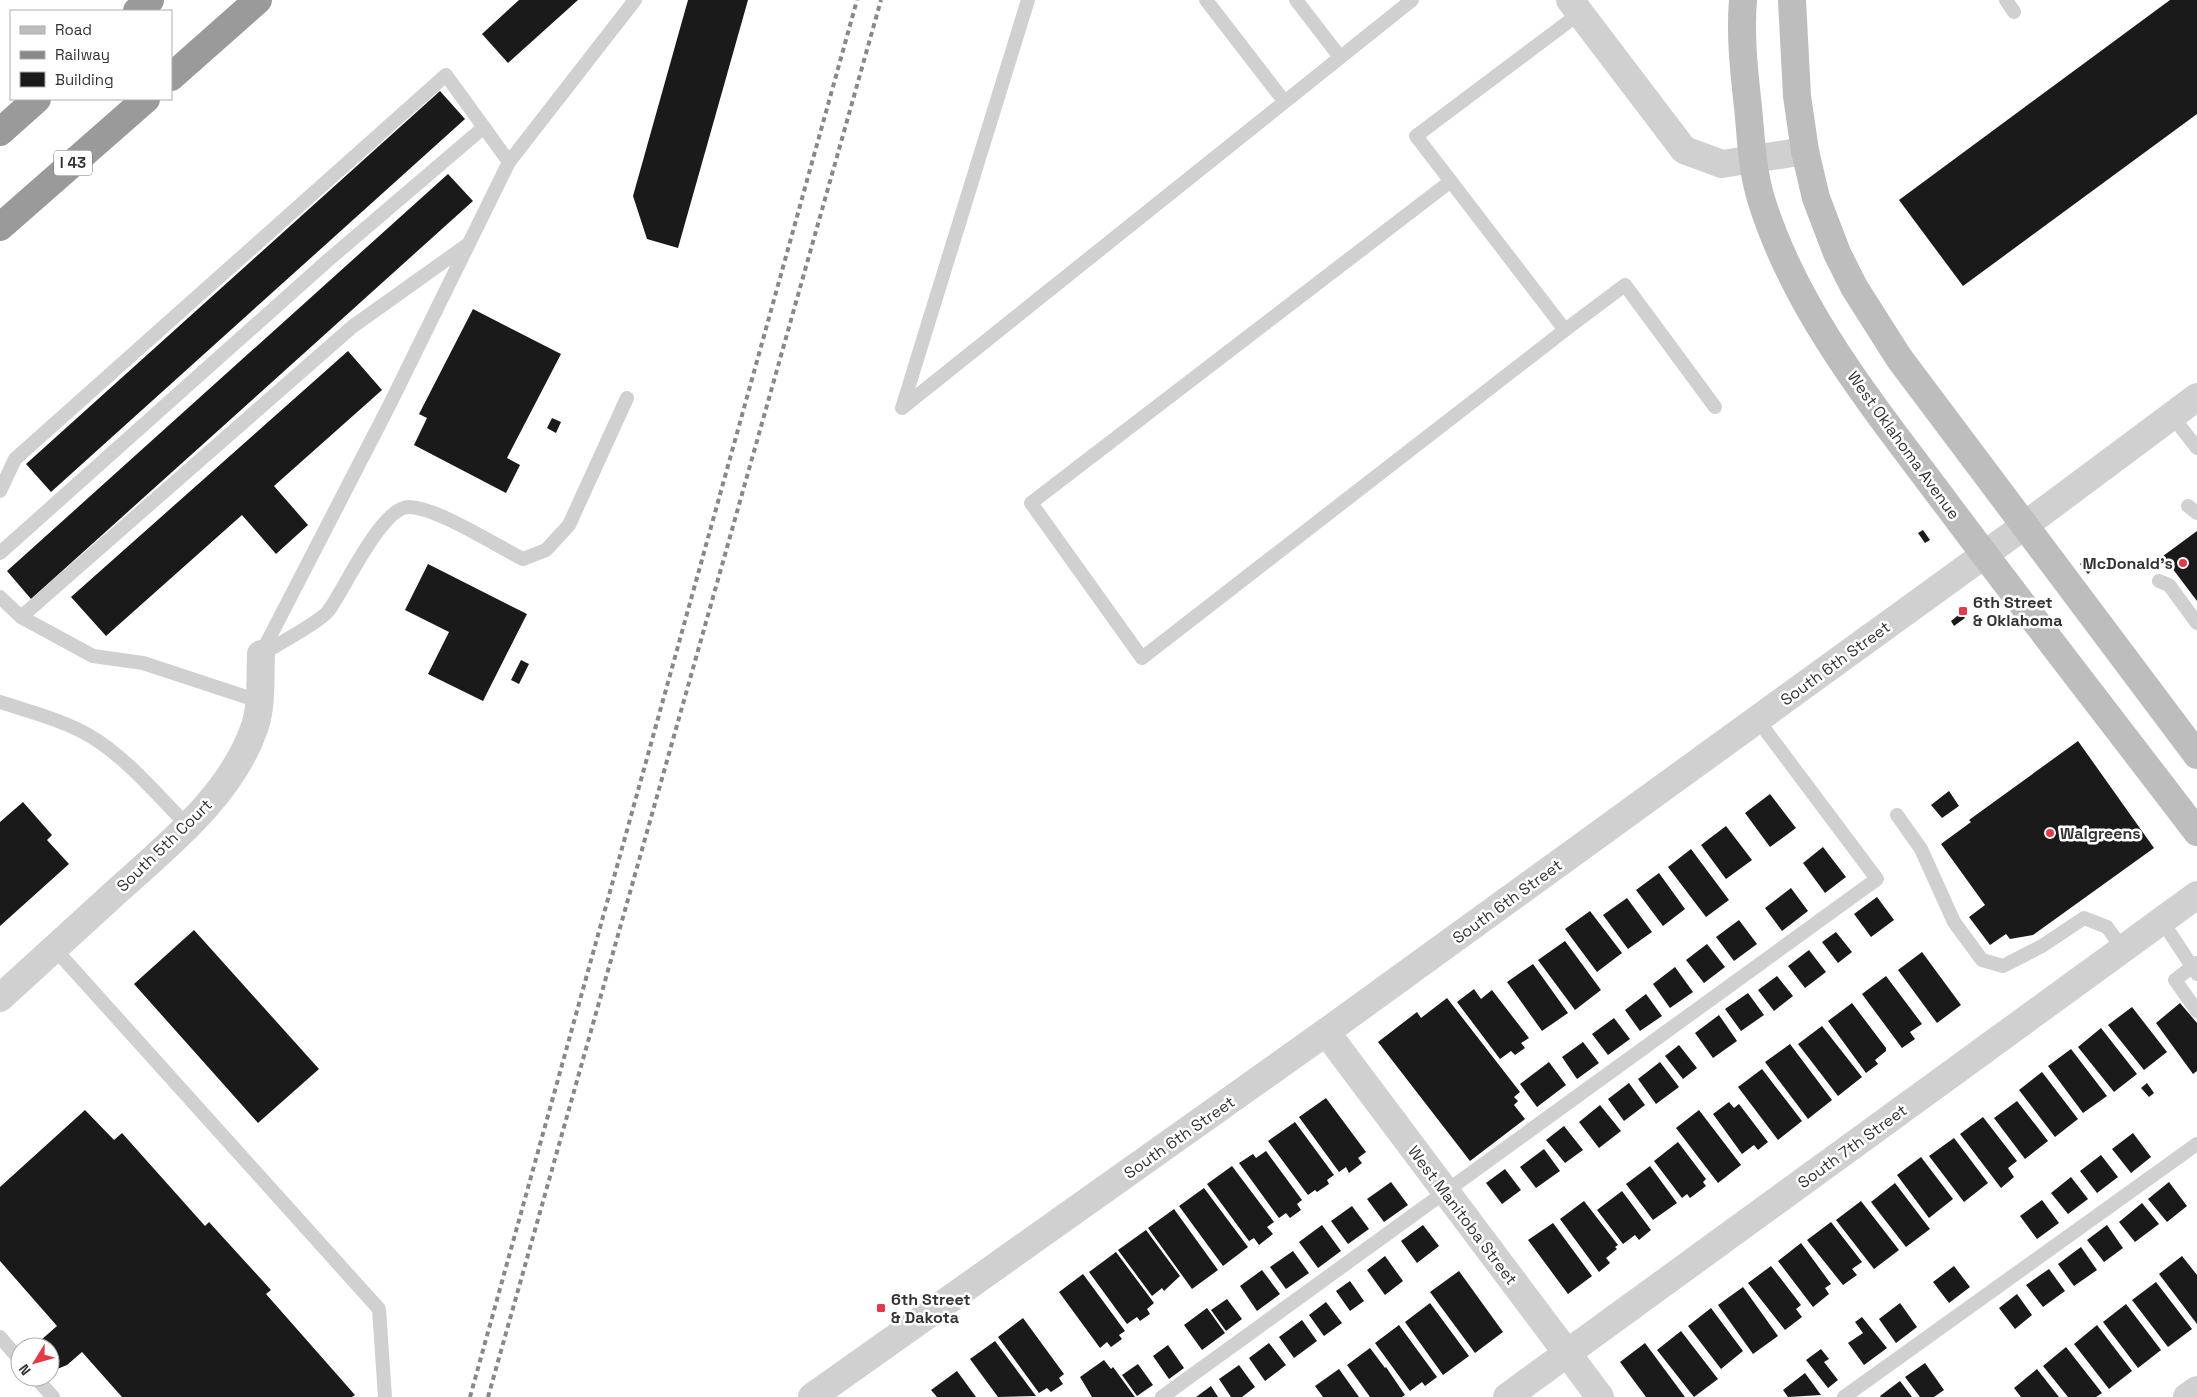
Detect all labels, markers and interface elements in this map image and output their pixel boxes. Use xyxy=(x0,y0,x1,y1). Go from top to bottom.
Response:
legend xyxy=(10,10,172,100)
text: Road xyxy=(55,20,92,39)
text: Railway xyxy=(55,45,110,64)
text: Building xyxy=(55,70,114,89)
road number: I 43 xyxy=(54,150,92,176)
street label: West Oklahoma Avenue xyxy=(1843,367,1965,524)
place label: McDonald's xyxy=(2083,553,2173,574)
marker: McDonald's xyxy=(2177,557,2189,569)
place label: 6th Street & Oklahoma xyxy=(1973,592,2062,631)
marker: 6th Street & Oklahoma xyxy=(1957,605,1969,617)
street label: South 6th Street xyxy=(1776,616,1894,710)
street label: South 5th Court xyxy=(112,794,217,896)
place label: Walgreens xyxy=(2060,823,2141,844)
marker: Walgreens xyxy=(2044,827,2056,839)
street label: South 6th Street xyxy=(1448,854,1566,948)
street label: South 6th Street xyxy=(1120,1091,1239,1184)
street label: South 7th Street xyxy=(1794,1100,1911,1193)
street label: West Manitoba Street xyxy=(1403,1141,1522,1289)
place label: 6th Street & Dakota xyxy=(891,1289,971,1328)
marker: 6th Street & Dakota xyxy=(875,1302,887,1314)
north arrow xyxy=(10,1337,60,1387)
text: N xyxy=(15,1361,35,1379)

